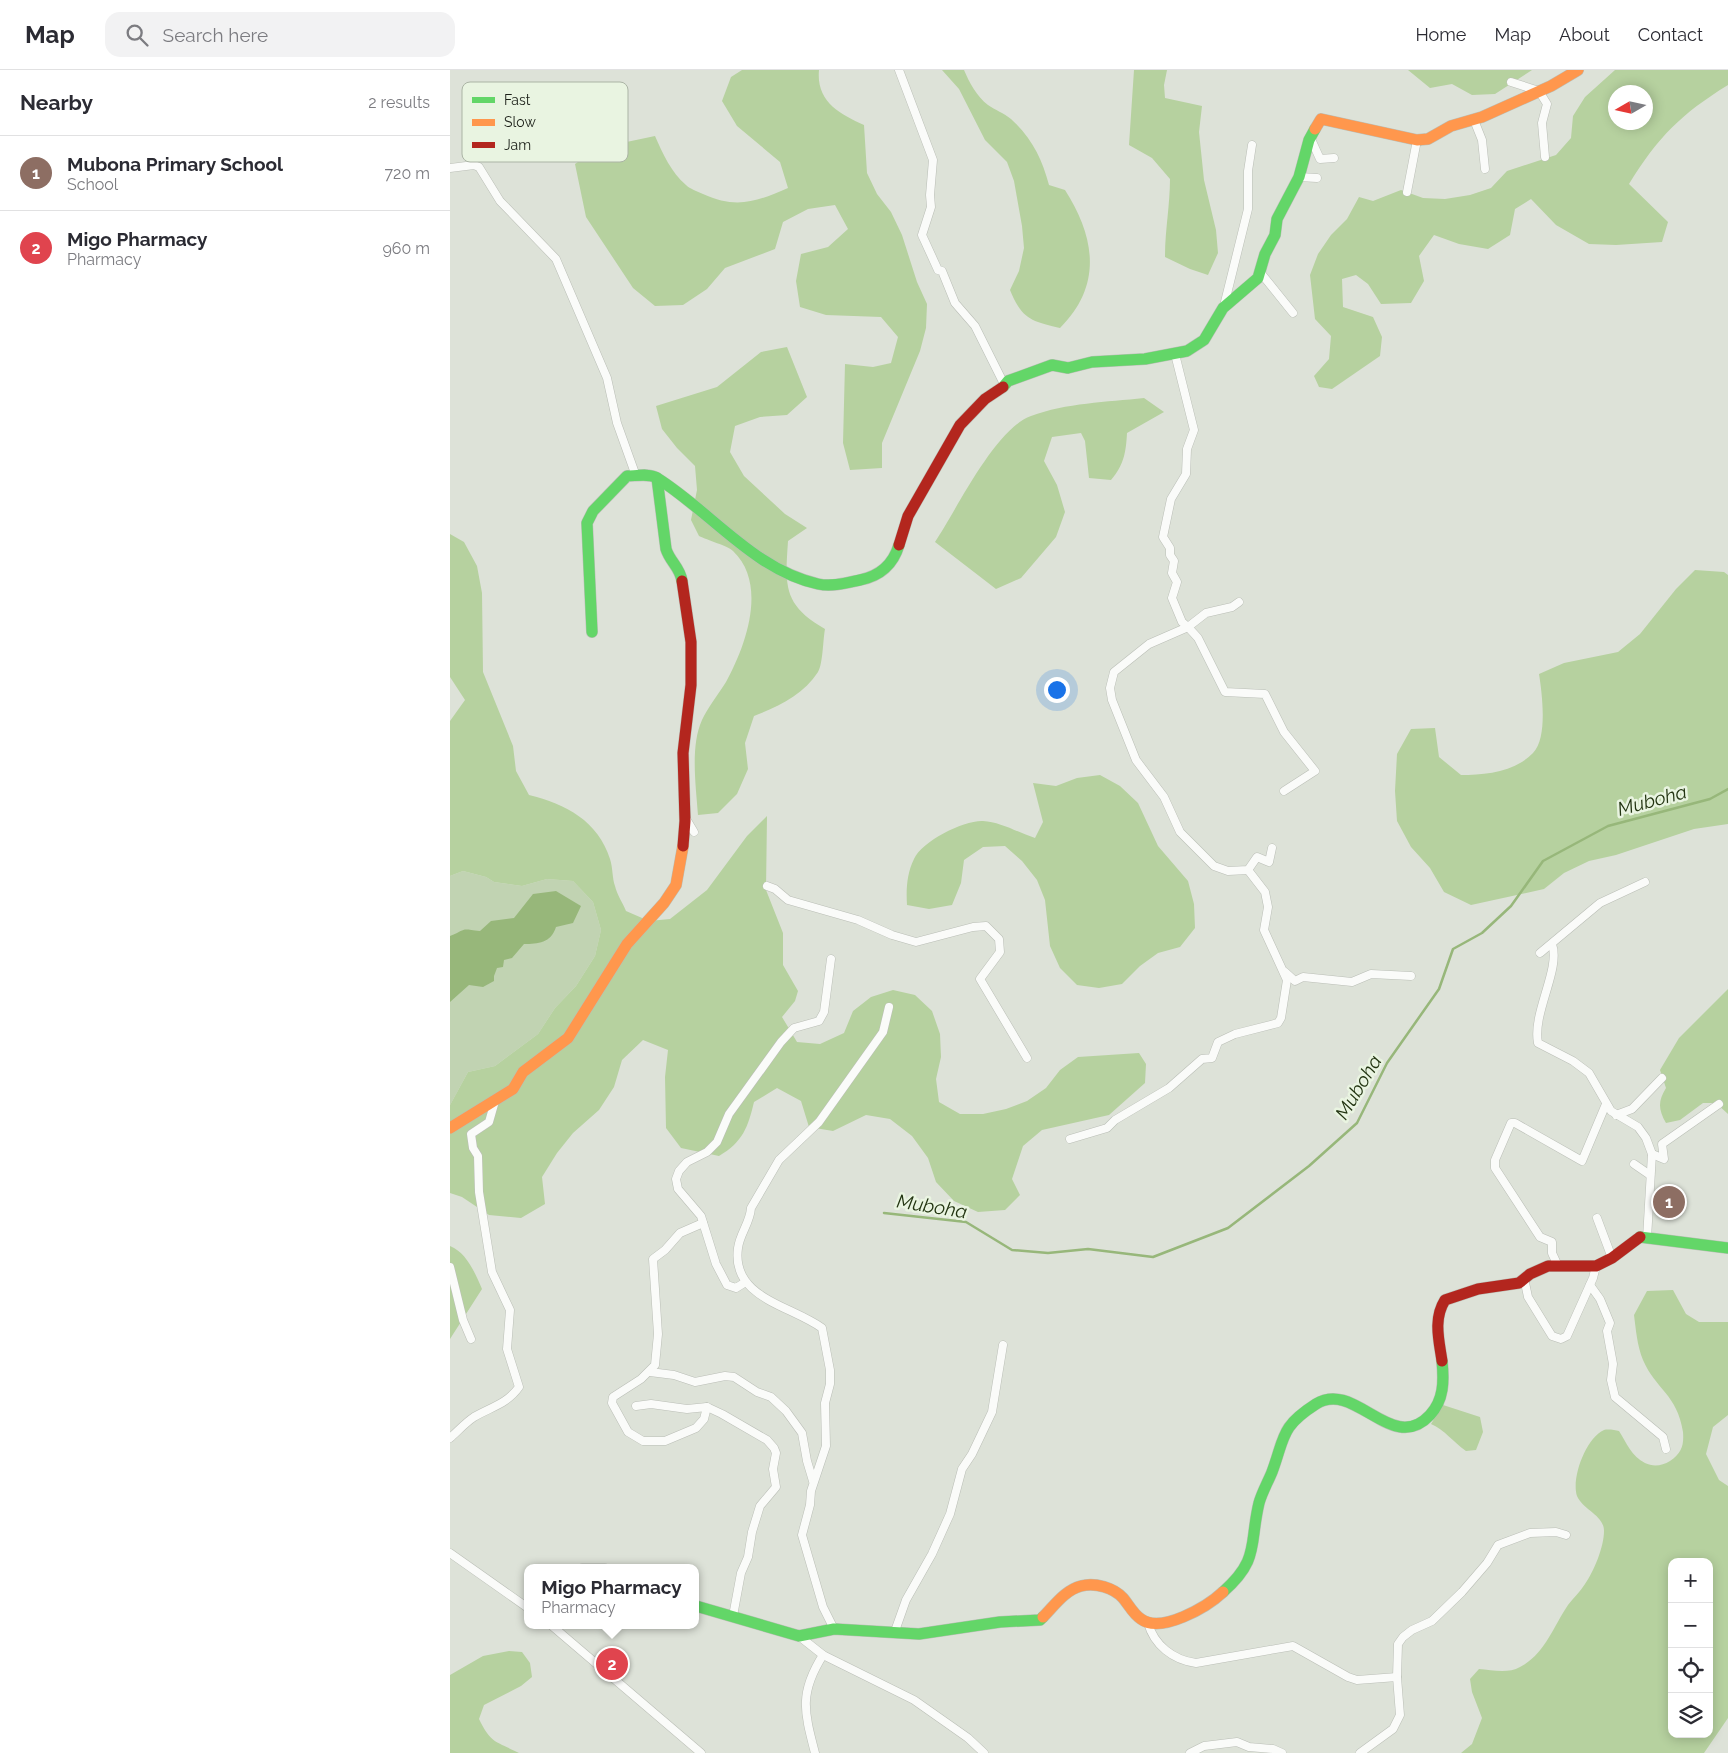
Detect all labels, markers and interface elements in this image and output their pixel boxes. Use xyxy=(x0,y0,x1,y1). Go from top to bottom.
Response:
search box xyxy=(105,12,455,57)
text: Map xyxy=(25,20,75,49)
icon: search xyxy=(123,21,151,49)
text: Search here xyxy=(163,24,268,46)
text: Home xyxy=(1415,24,1466,45)
text: Map xyxy=(1494,24,1531,45)
text: About xyxy=(1559,24,1610,45)
text: Contact xyxy=(1638,24,1703,45)
legend xyxy=(462,82,628,162)
north arrow xyxy=(1608,85,1653,130)
text: Nearby xyxy=(20,90,93,115)
text: Fast xyxy=(504,92,531,108)
text: 2 results xyxy=(368,93,430,112)
text: Slow xyxy=(504,114,536,130)
text: Jam xyxy=(504,137,531,153)
text: Mubona Primary School xyxy=(67,153,283,175)
text: 1 xyxy=(32,164,40,183)
text: 720 m xyxy=(385,164,430,183)
text: School xyxy=(67,175,118,194)
text: Migo Pharmacy xyxy=(67,228,208,250)
text: 2 xyxy=(31,239,41,258)
text: 960 m xyxy=(382,239,430,258)
text: Pharmacy xyxy=(67,250,141,269)
your location xyxy=(1044,677,1070,703)
water label: Muboha xyxy=(1615,780,1689,820)
water label: Muboha xyxy=(1330,1051,1386,1123)
pin: 1 xyxy=(1653,1183,1685,1221)
water label: Muboha xyxy=(895,1190,969,1222)
map controls xyxy=(1668,1558,1713,1738)
button: + xyxy=(1668,1558,1713,1603)
popup xyxy=(524,1564,699,1629)
text: Migo Pharmacy xyxy=(541,1576,682,1598)
text: Pharmacy xyxy=(541,1598,616,1617)
button: − xyxy=(1668,1603,1713,1648)
pin: 2 xyxy=(596,1645,628,1683)
button: locate xyxy=(1668,1648,1713,1693)
button: layers xyxy=(1668,1693,1713,1738)

